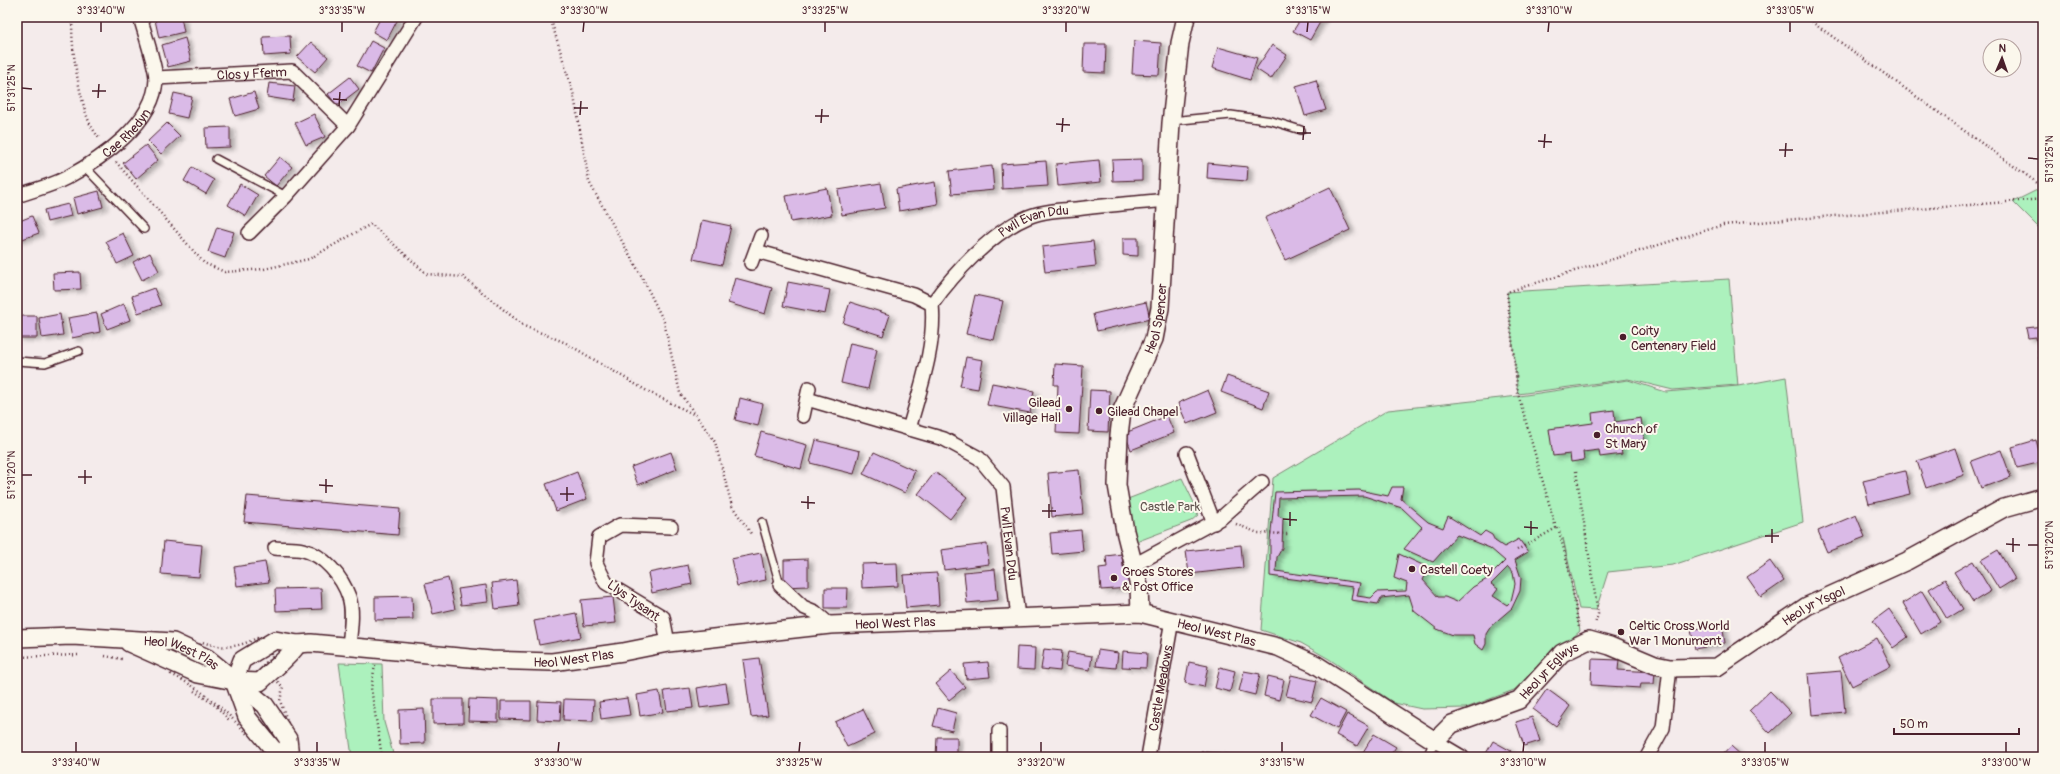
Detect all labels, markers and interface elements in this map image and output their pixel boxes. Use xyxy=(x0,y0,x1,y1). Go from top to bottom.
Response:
text: 3°33'40"W xyxy=(77,5,126,17)
text: 3°33'35"W xyxy=(319,5,366,17)
text: 3°33'30"W xyxy=(560,5,609,17)
text: 3°33'25"W xyxy=(802,5,849,17)
text: 3°33'20"W xyxy=(1042,5,1091,17)
text: 3°33'15"W xyxy=(1285,5,1331,17)
text: 3°33'10"W xyxy=(1526,5,1573,17)
text: 3°33'05"W xyxy=(1766,5,1814,17)
north arrow xyxy=(1982,38,2022,78)
text: N xyxy=(1998,42,2007,55)
text: 51°31'25"N xyxy=(6,64,18,112)
street label: Clos y Fferm xyxy=(217,64,287,84)
street label: Cae Rhedyn xyxy=(99,106,155,162)
text: 51°31'25"N xyxy=(2044,135,2056,183)
street label: Pwll Evan Ddu xyxy=(995,202,1069,241)
street label: Heol Spencer xyxy=(1141,282,1170,357)
place label: Coity Centenary Field xyxy=(1631,323,1716,354)
marker: Coity Centenary Field xyxy=(1618,332,1628,342)
place label: Gilead Village Hall xyxy=(1002,395,1061,426)
marker: Gilead Village Hall xyxy=(1064,404,1074,414)
place label: Gilead Chapel xyxy=(1107,404,1178,420)
marker: Gilead Chapel xyxy=(1094,406,1104,416)
place label: Church of St Mary xyxy=(1605,421,1659,452)
marker: Church of St Mary xyxy=(1592,430,1602,440)
text: 51°31'20"N xyxy=(6,451,18,499)
park label: Castle Park xyxy=(1140,499,1201,515)
street label: Pwll Evan Ddu xyxy=(996,506,1021,582)
text: 51°31'20"N xyxy=(2044,521,2056,569)
place label: Castell Coety xyxy=(1420,562,1493,578)
place label: Groes Stores & Post Office xyxy=(1122,564,1194,595)
marker: Castell Coety xyxy=(1407,564,1417,574)
marker: Groes Stores & Post Office xyxy=(1109,573,1119,583)
street label: Llys Tysant xyxy=(604,577,664,625)
street label: Heol yr Ysgol xyxy=(1779,583,1848,630)
street label: Heol West Plas xyxy=(855,614,936,633)
street label: Heol West Plas xyxy=(1175,615,1258,650)
place label: Celtic Cross World War 1 Monument xyxy=(1629,618,1730,649)
marker: Celtic Cross World War 1 Monument xyxy=(1616,627,1626,637)
street label: Heol West Plas xyxy=(143,633,222,674)
street label: Heol yr Eglwys xyxy=(1516,639,1581,703)
street label: Castle Meadows xyxy=(1146,644,1176,732)
street label: Heol West Plas xyxy=(533,646,615,671)
scale bar xyxy=(1894,710,2019,736)
text: 50 m xyxy=(1900,717,1928,732)
text: 3°33'40"W xyxy=(52,757,101,769)
text: 3°33'35"W xyxy=(294,757,341,769)
text: 3°33'30"W xyxy=(534,757,583,769)
text: 3°33'25"W xyxy=(776,757,823,769)
text: 3°33'20"W xyxy=(1017,757,1066,769)
text: 3°33'15"W xyxy=(1259,757,1305,769)
text: 3°33'10"W xyxy=(1500,757,1547,769)
text: 3°33'05"W xyxy=(1741,757,1789,769)
text: 3°33'00"W xyxy=(1981,757,2031,769)

